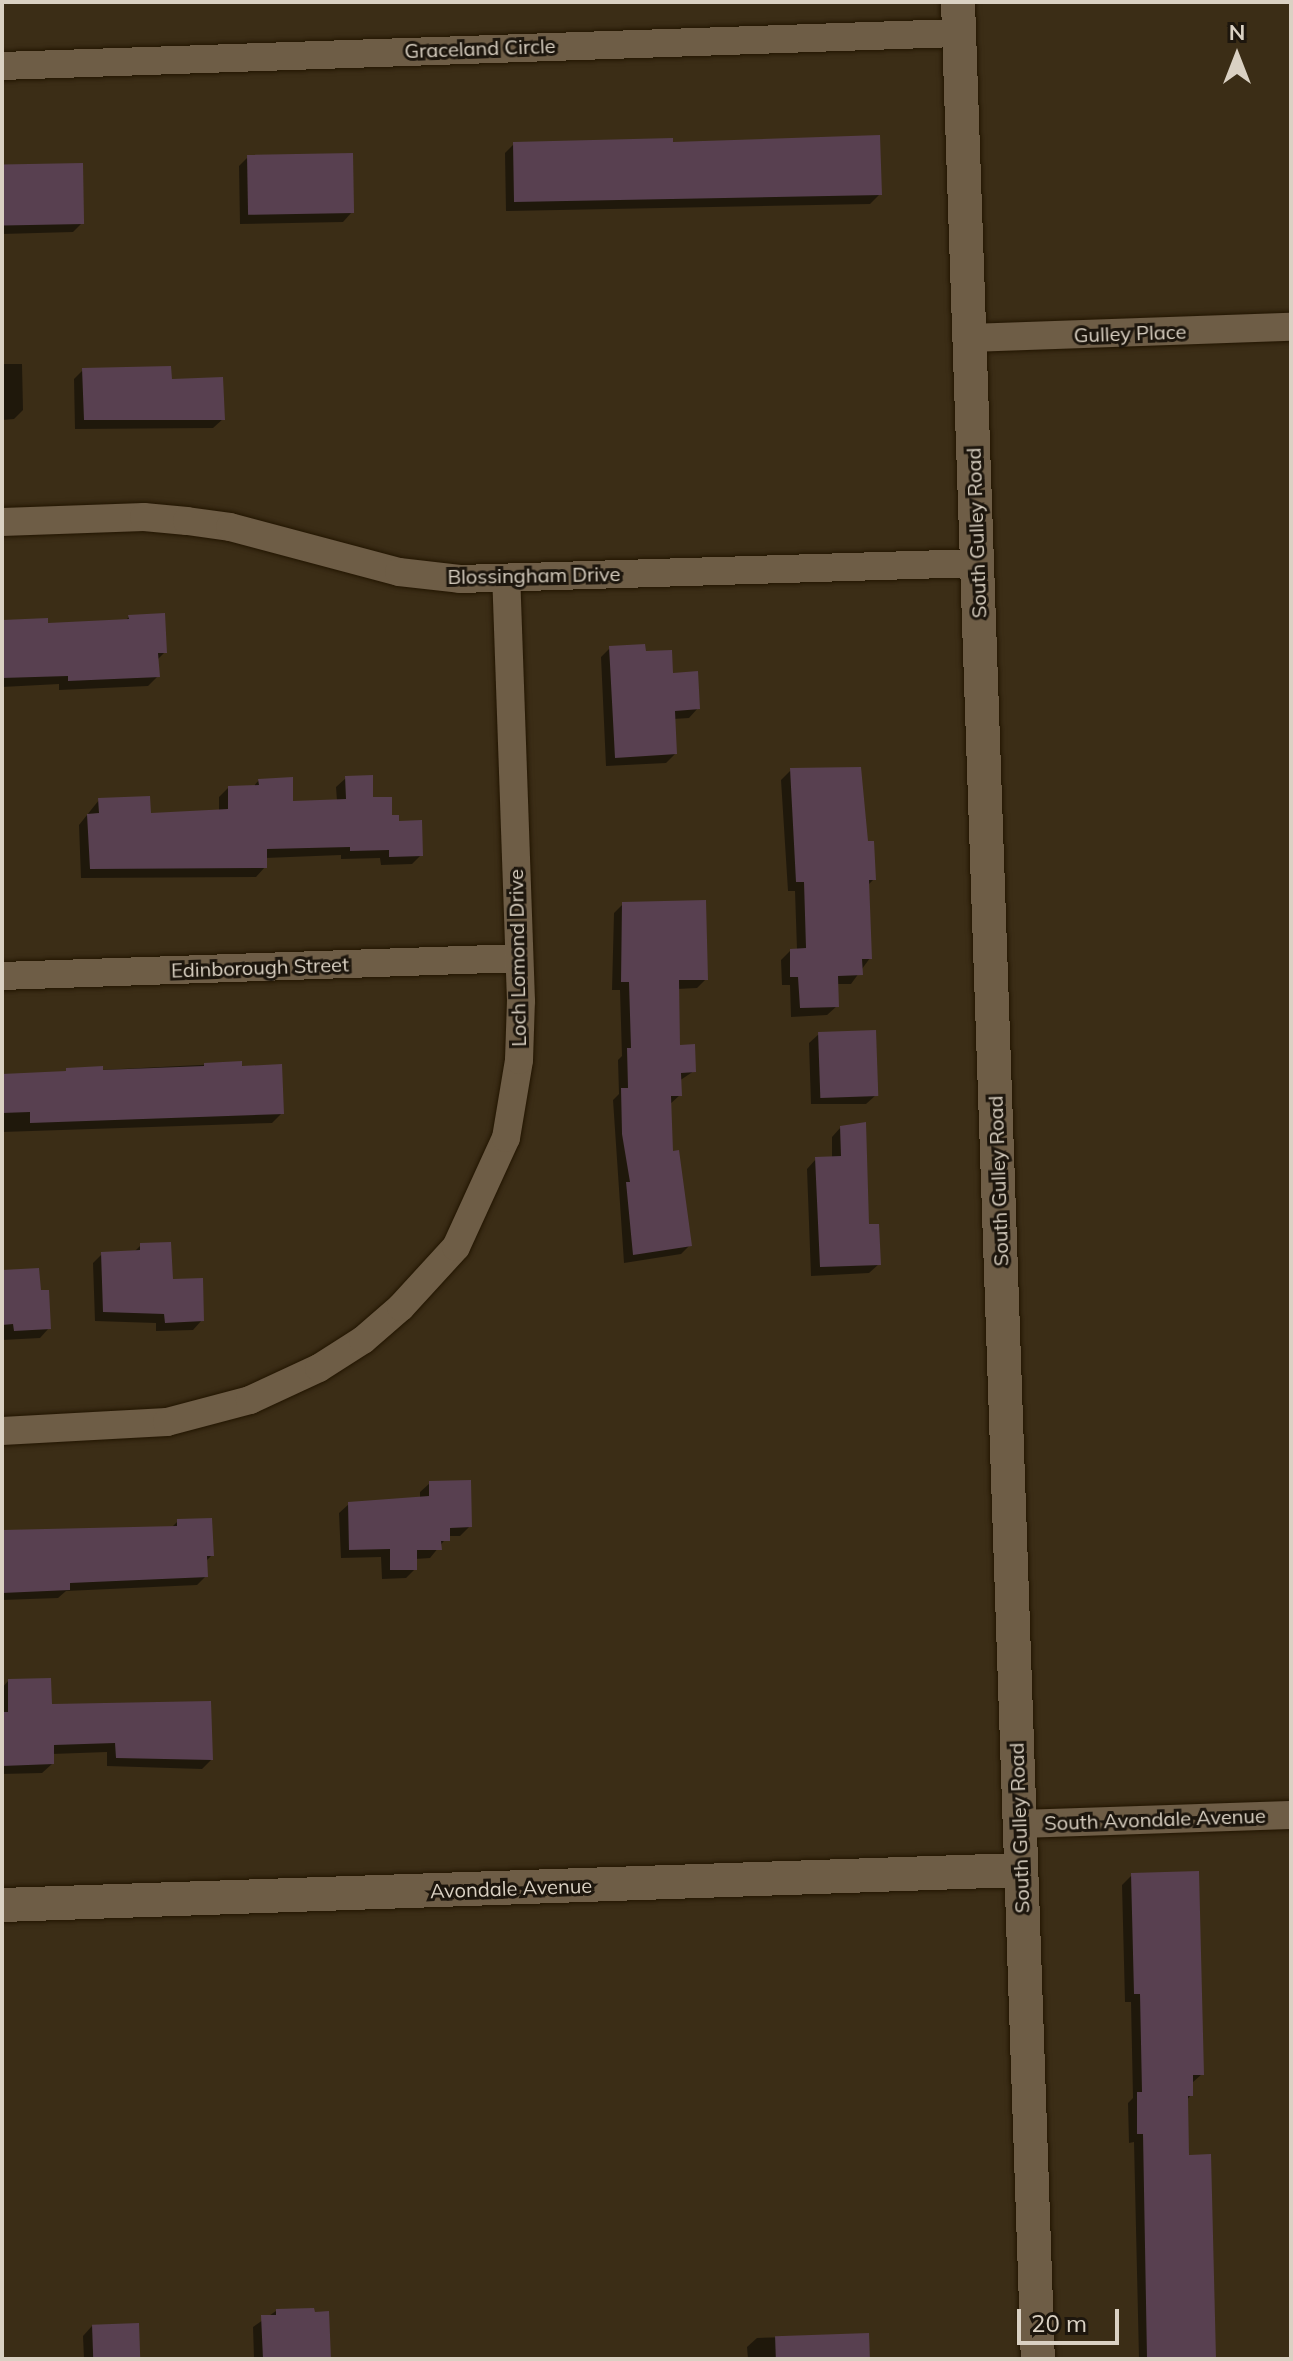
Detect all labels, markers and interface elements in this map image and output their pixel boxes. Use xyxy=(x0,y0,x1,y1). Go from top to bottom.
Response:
north arrow xyxy=(1197,16,1277,96)
text: N xyxy=(1229,18,1245,46)
street label: Graceland Circle xyxy=(404,33,556,63)
street label: Gulley Place xyxy=(1073,319,1187,347)
street label: South Gulley Road xyxy=(961,447,991,619)
street label: Blossingham Drive xyxy=(447,561,621,589)
street label: Loch Lomond Drive xyxy=(503,869,531,1047)
street label: Edinborough Street xyxy=(171,952,349,982)
street label: South Gulley Road xyxy=(983,1095,1013,1267)
street label: South Gulley Road xyxy=(1004,1742,1034,1914)
street label: South Avondale Avenue xyxy=(1044,1803,1266,1835)
street label: Avondale Avenue xyxy=(429,1873,593,1903)
scale bar xyxy=(1021,2293,1123,2343)
text: 20 m xyxy=(1031,2308,1087,2338)

